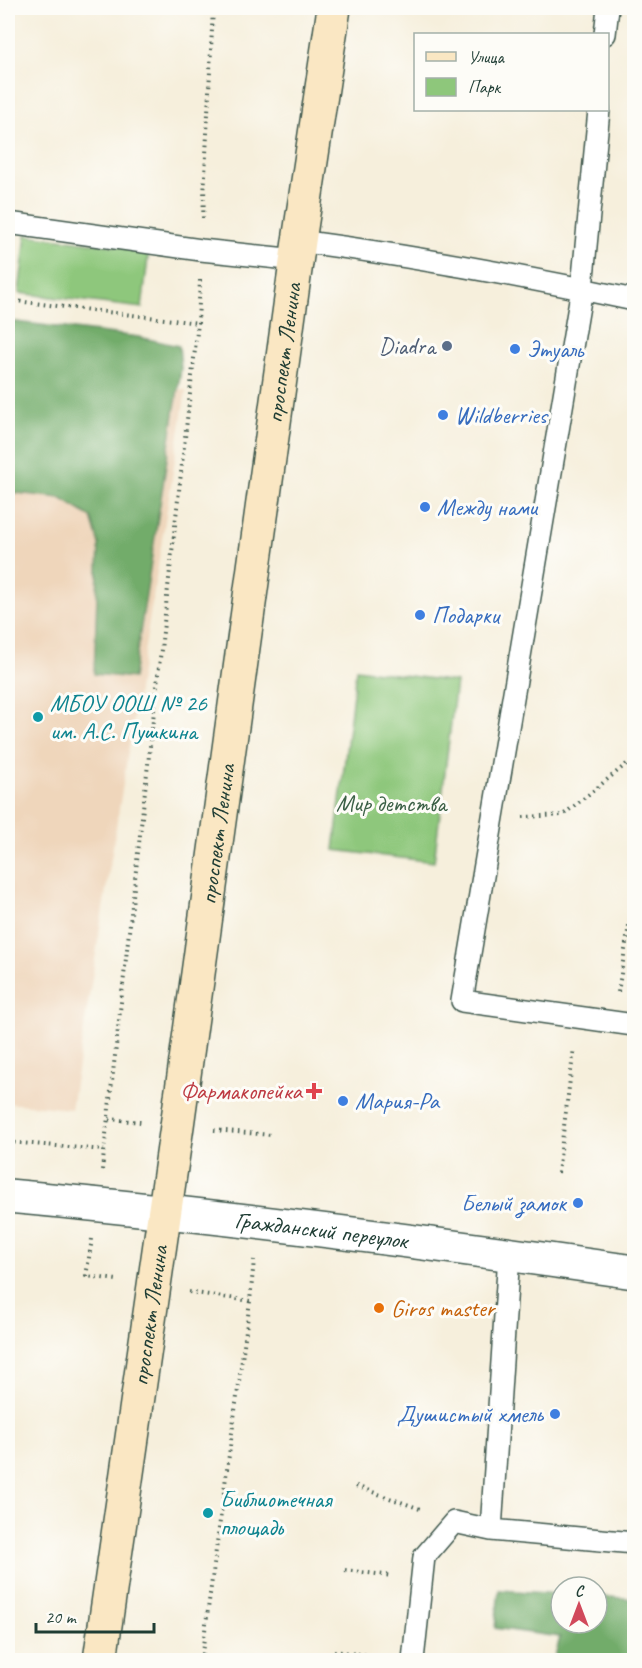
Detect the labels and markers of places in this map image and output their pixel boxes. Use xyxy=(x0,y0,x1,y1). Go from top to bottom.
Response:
place label: Diadra xyxy=(379,331,437,361)
place label: Этуаль xyxy=(527,334,585,364)
marker: Diadra xyxy=(440,339,454,353)
marker: Этуаль xyxy=(508,342,522,356)
place label: Wildberries xyxy=(455,400,549,430)
marker: Wildberries xyxy=(436,408,450,422)
place label: Между нами xyxy=(437,492,539,522)
marker: Между нами xyxy=(418,500,432,514)
place label: Подарки xyxy=(432,600,501,630)
marker: Подарки xyxy=(413,608,427,622)
place label: МБОУ ООШ № 26 им. А.С. Пушкина xyxy=(50,688,208,746)
marker: МБОУ ООШ № 26 им. А.С. Пушкина xyxy=(31,710,45,724)
place label: Фармакопейка xyxy=(180,1076,304,1106)
marker: Фармакопейка xyxy=(307,1084,321,1098)
place label: Мария-Ра xyxy=(355,1086,440,1116)
marker: Мария-Ра xyxy=(336,1094,350,1108)
place label: Белый замок xyxy=(461,1188,568,1219)
marker: Белый замок xyxy=(571,1196,585,1210)
place label: Giros master xyxy=(391,1293,497,1323)
marker: Giros master xyxy=(372,1301,386,1315)
place label: Душистый хмель xyxy=(397,1399,544,1429)
marker: Душистый хмель xyxy=(548,1407,562,1421)
place label: Библиотечная площадь xyxy=(220,1484,333,1542)
marker: Библиотечная площадь xyxy=(201,1506,215,1520)

